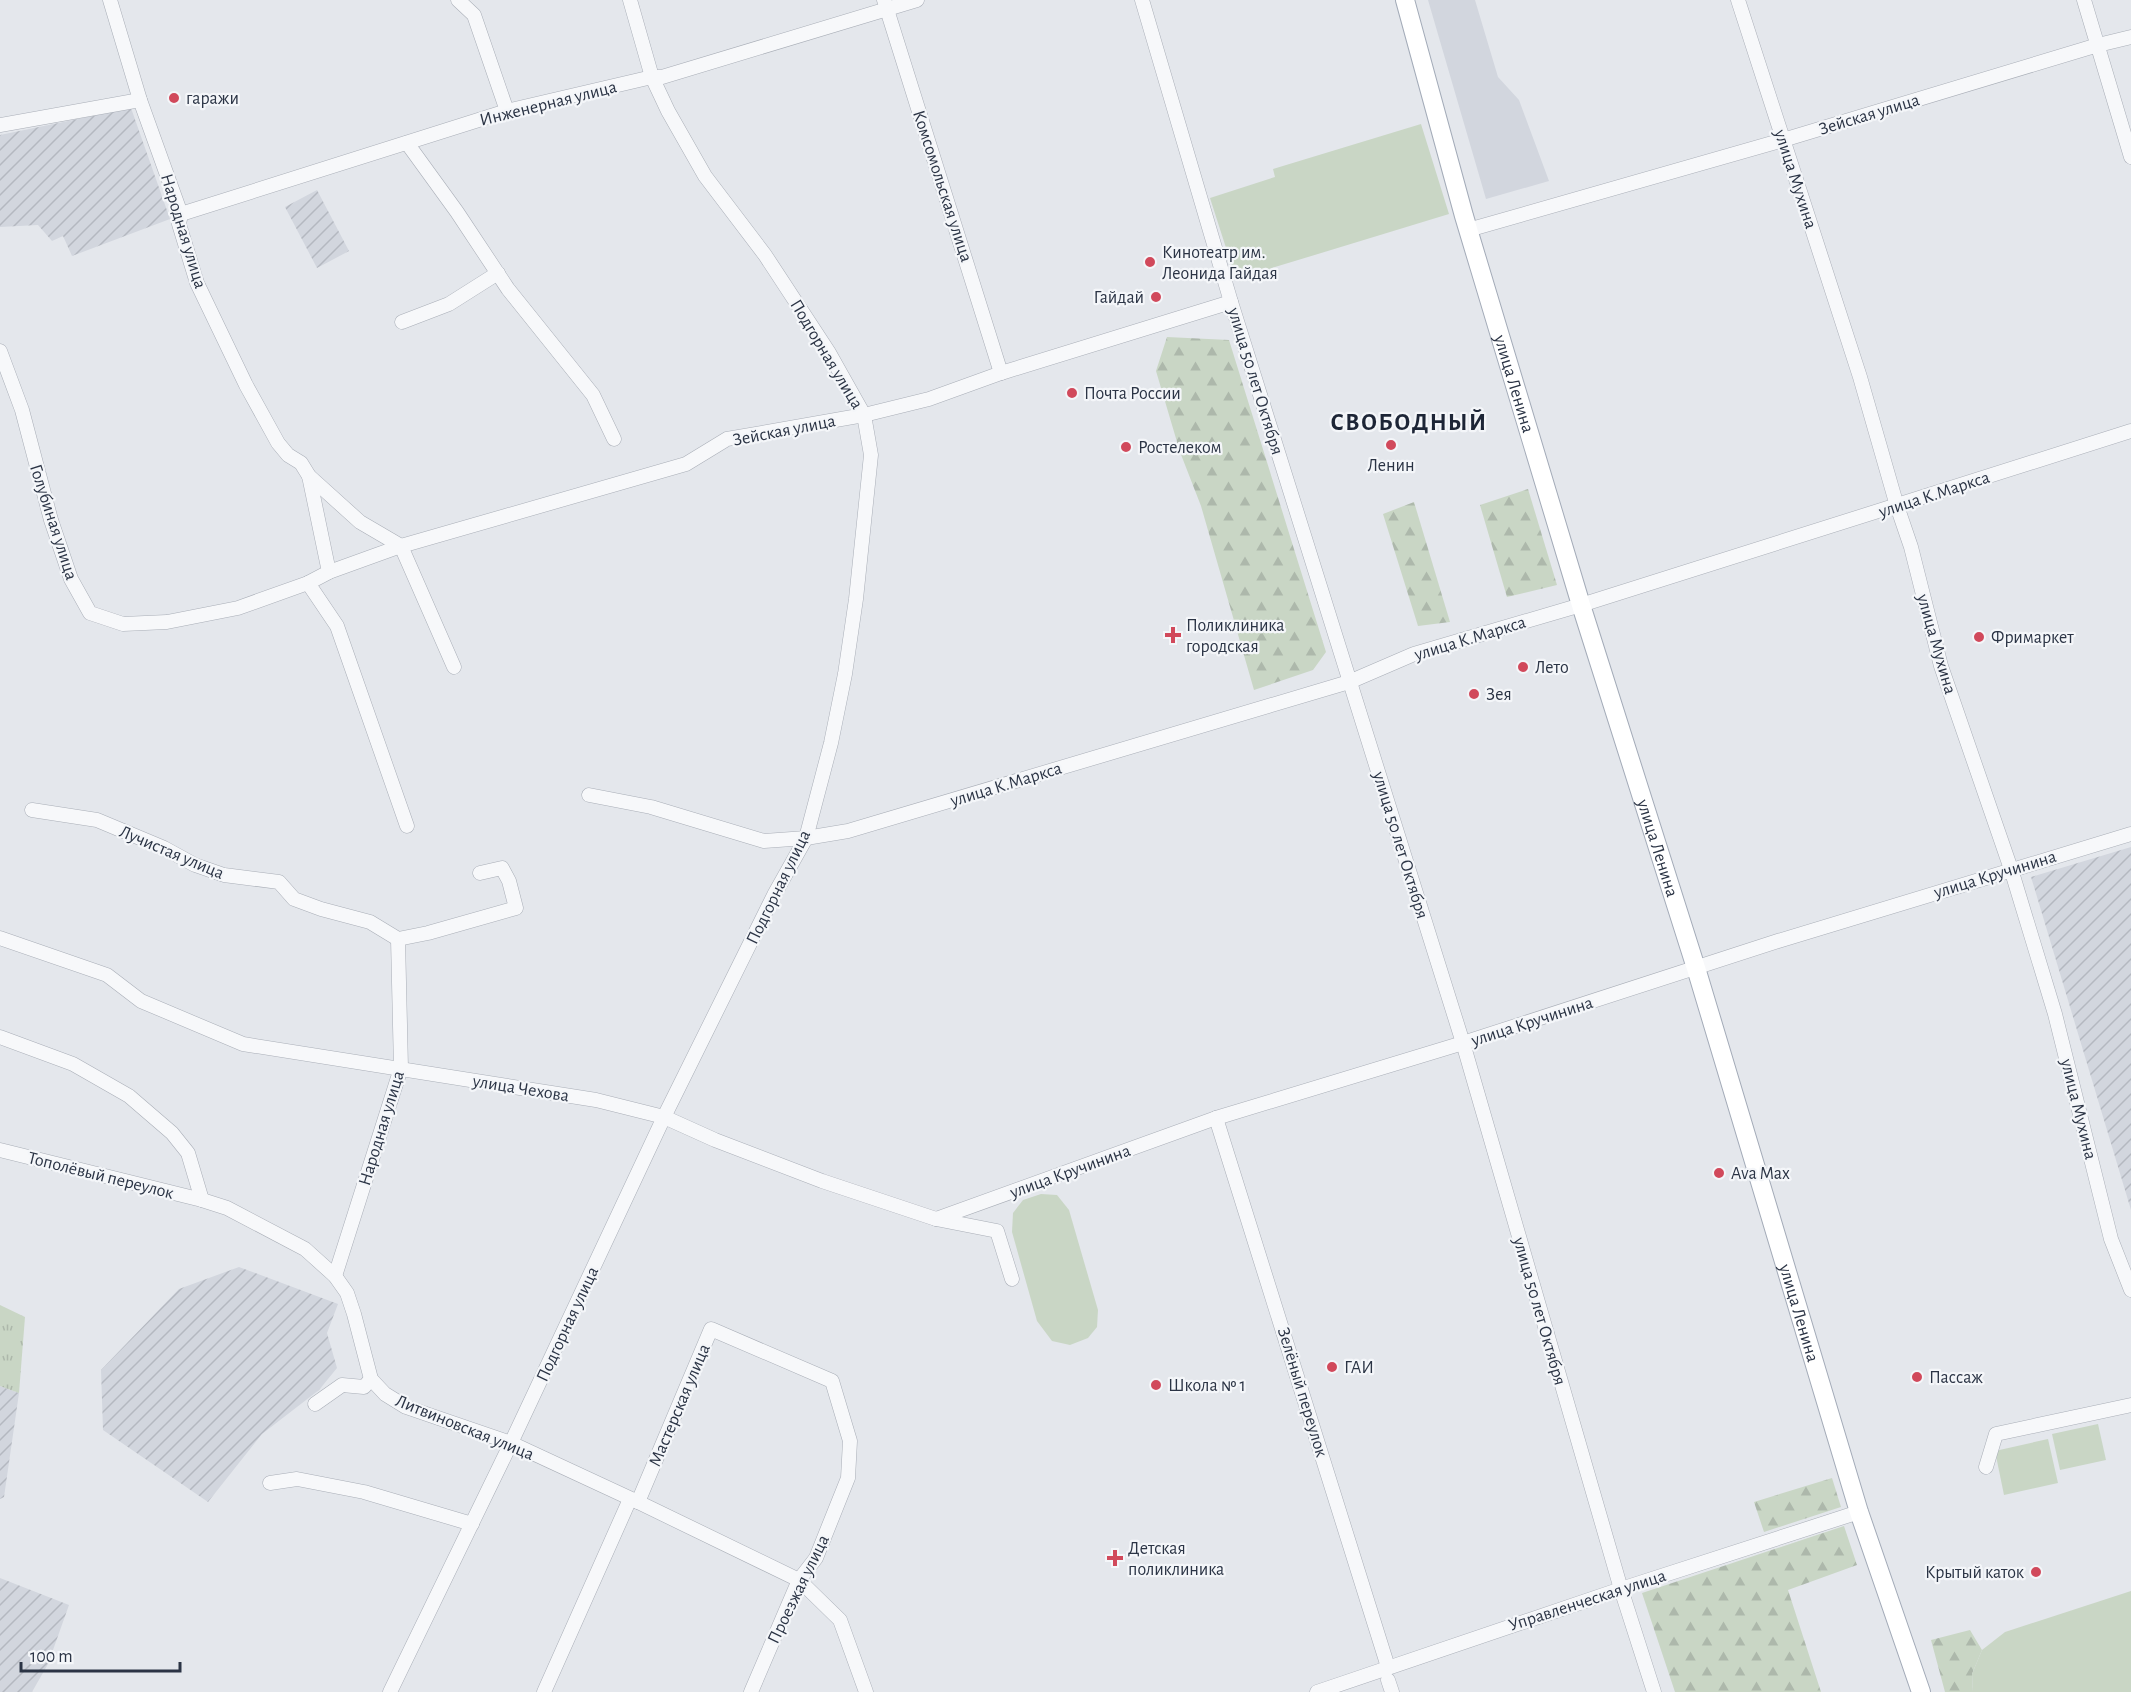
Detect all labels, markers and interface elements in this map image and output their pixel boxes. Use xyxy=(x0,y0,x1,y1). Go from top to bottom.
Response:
street label: Инженерная улица xyxy=(478,78,619,130)
place label: гаражи xyxy=(186,90,239,108)
marker: гаражи xyxy=(167,91,181,105)
street label: Зейская улица xyxy=(1817,91,1922,139)
street label: Комсомольская улица xyxy=(909,108,975,264)
street label: улица Мухина xyxy=(1770,127,1820,231)
street label: Народная улица xyxy=(157,172,209,291)
place label: Кинотеатр им. Леонида Гайдая xyxy=(1162,244,1278,283)
marker: Кинотеатр им. Леонида Гайдая xyxy=(1143,255,1157,269)
place label: Гайдай xyxy=(1094,289,1144,307)
marker: Гайдай xyxy=(1149,290,1163,304)
street label: Подгорная улица xyxy=(786,297,866,412)
street label: улица 50 лет Октября xyxy=(1224,304,1287,457)
street label: улица Ленина xyxy=(1490,332,1537,435)
place label: Почта России xyxy=(1084,385,1181,403)
marker: Почта России xyxy=(1065,386,1079,400)
district label: СВОБОДНЫЙ xyxy=(1330,409,1488,435)
street label: Зейская улица xyxy=(731,412,837,450)
marker: Ленин xyxy=(1384,438,1398,452)
place label: Ростелеком xyxy=(1138,439,1222,457)
marker: Ростелеком xyxy=(1119,440,1133,454)
place label: Ленин xyxy=(1367,457,1415,475)
street label: Голубиная улица xyxy=(26,462,81,582)
street label: улица К.Маркса xyxy=(1876,469,1992,522)
street label: улица Мухина xyxy=(1913,591,1959,696)
street label: улица К.Маркса xyxy=(1411,613,1528,665)
place label: Поликлиника городская xyxy=(1186,617,1284,656)
marker: Поликлиника городская xyxy=(1164,626,1182,644)
place label: Фримаркет xyxy=(1991,629,2074,647)
marker: Фримаркет xyxy=(1972,630,1986,644)
place label: Лето xyxy=(1535,659,1569,677)
marker: Лето xyxy=(1516,660,1530,674)
place label: Зея xyxy=(1486,686,1512,704)
marker: Зея xyxy=(1467,687,1481,701)
street label: улица К.Маркса xyxy=(947,759,1064,811)
street label: улица 50 лет Октября xyxy=(1369,768,1432,921)
street label: улица Ленина xyxy=(1633,796,1681,899)
street label: Лучистая улица xyxy=(117,823,226,883)
street label: Подгорная улица xyxy=(744,828,814,947)
street label: улица Кручинина xyxy=(1931,848,2059,902)
street label: улица Кручинина xyxy=(1468,994,1595,1050)
street label: улица Мухина xyxy=(2057,1056,2099,1161)
street label: Народная улица xyxy=(356,1069,408,1188)
street label: улица Чехова xyxy=(470,1072,570,1105)
street label: улица Кручинина xyxy=(1007,1142,1133,1202)
street label: Тополёвый переулок xyxy=(26,1149,176,1203)
place label: Ava Max xyxy=(1731,1165,1790,1183)
marker: Ava Max xyxy=(1712,1166,1726,1180)
street label: улица 50 лет Октября xyxy=(1509,1234,1570,1387)
street label: улица Ленина xyxy=(1775,1261,1822,1364)
street label: Подгорная улица xyxy=(533,1264,602,1385)
street label: Зелёный переулок xyxy=(1274,1325,1331,1460)
street label: Мастерская улица xyxy=(646,1342,714,1469)
place label: ГАИ xyxy=(1344,1359,1374,1377)
marker: ГАИ xyxy=(1325,1360,1339,1374)
place label: Пассаж xyxy=(1929,1369,1983,1387)
marker: Пассаж xyxy=(1910,1370,1924,1384)
place label: Школа № 1 xyxy=(1168,1377,1246,1395)
marker: Школа № 1 xyxy=(1149,1378,1163,1392)
street label: Литвиновская улица xyxy=(393,1392,536,1464)
street label: Проезжая улица xyxy=(765,1532,833,1647)
place label: Детская поликлиника xyxy=(1128,1540,1224,1579)
marker: Детская поликлиника xyxy=(1106,1549,1124,1567)
place label: Крытый каток xyxy=(1925,1564,2025,1582)
marker: Крытый каток xyxy=(2029,1565,2043,1579)
street label: Управленческая улица xyxy=(1506,1567,1668,1635)
scale bar xyxy=(21,1635,180,1673)
text: 100 m xyxy=(30,1648,73,1666)

